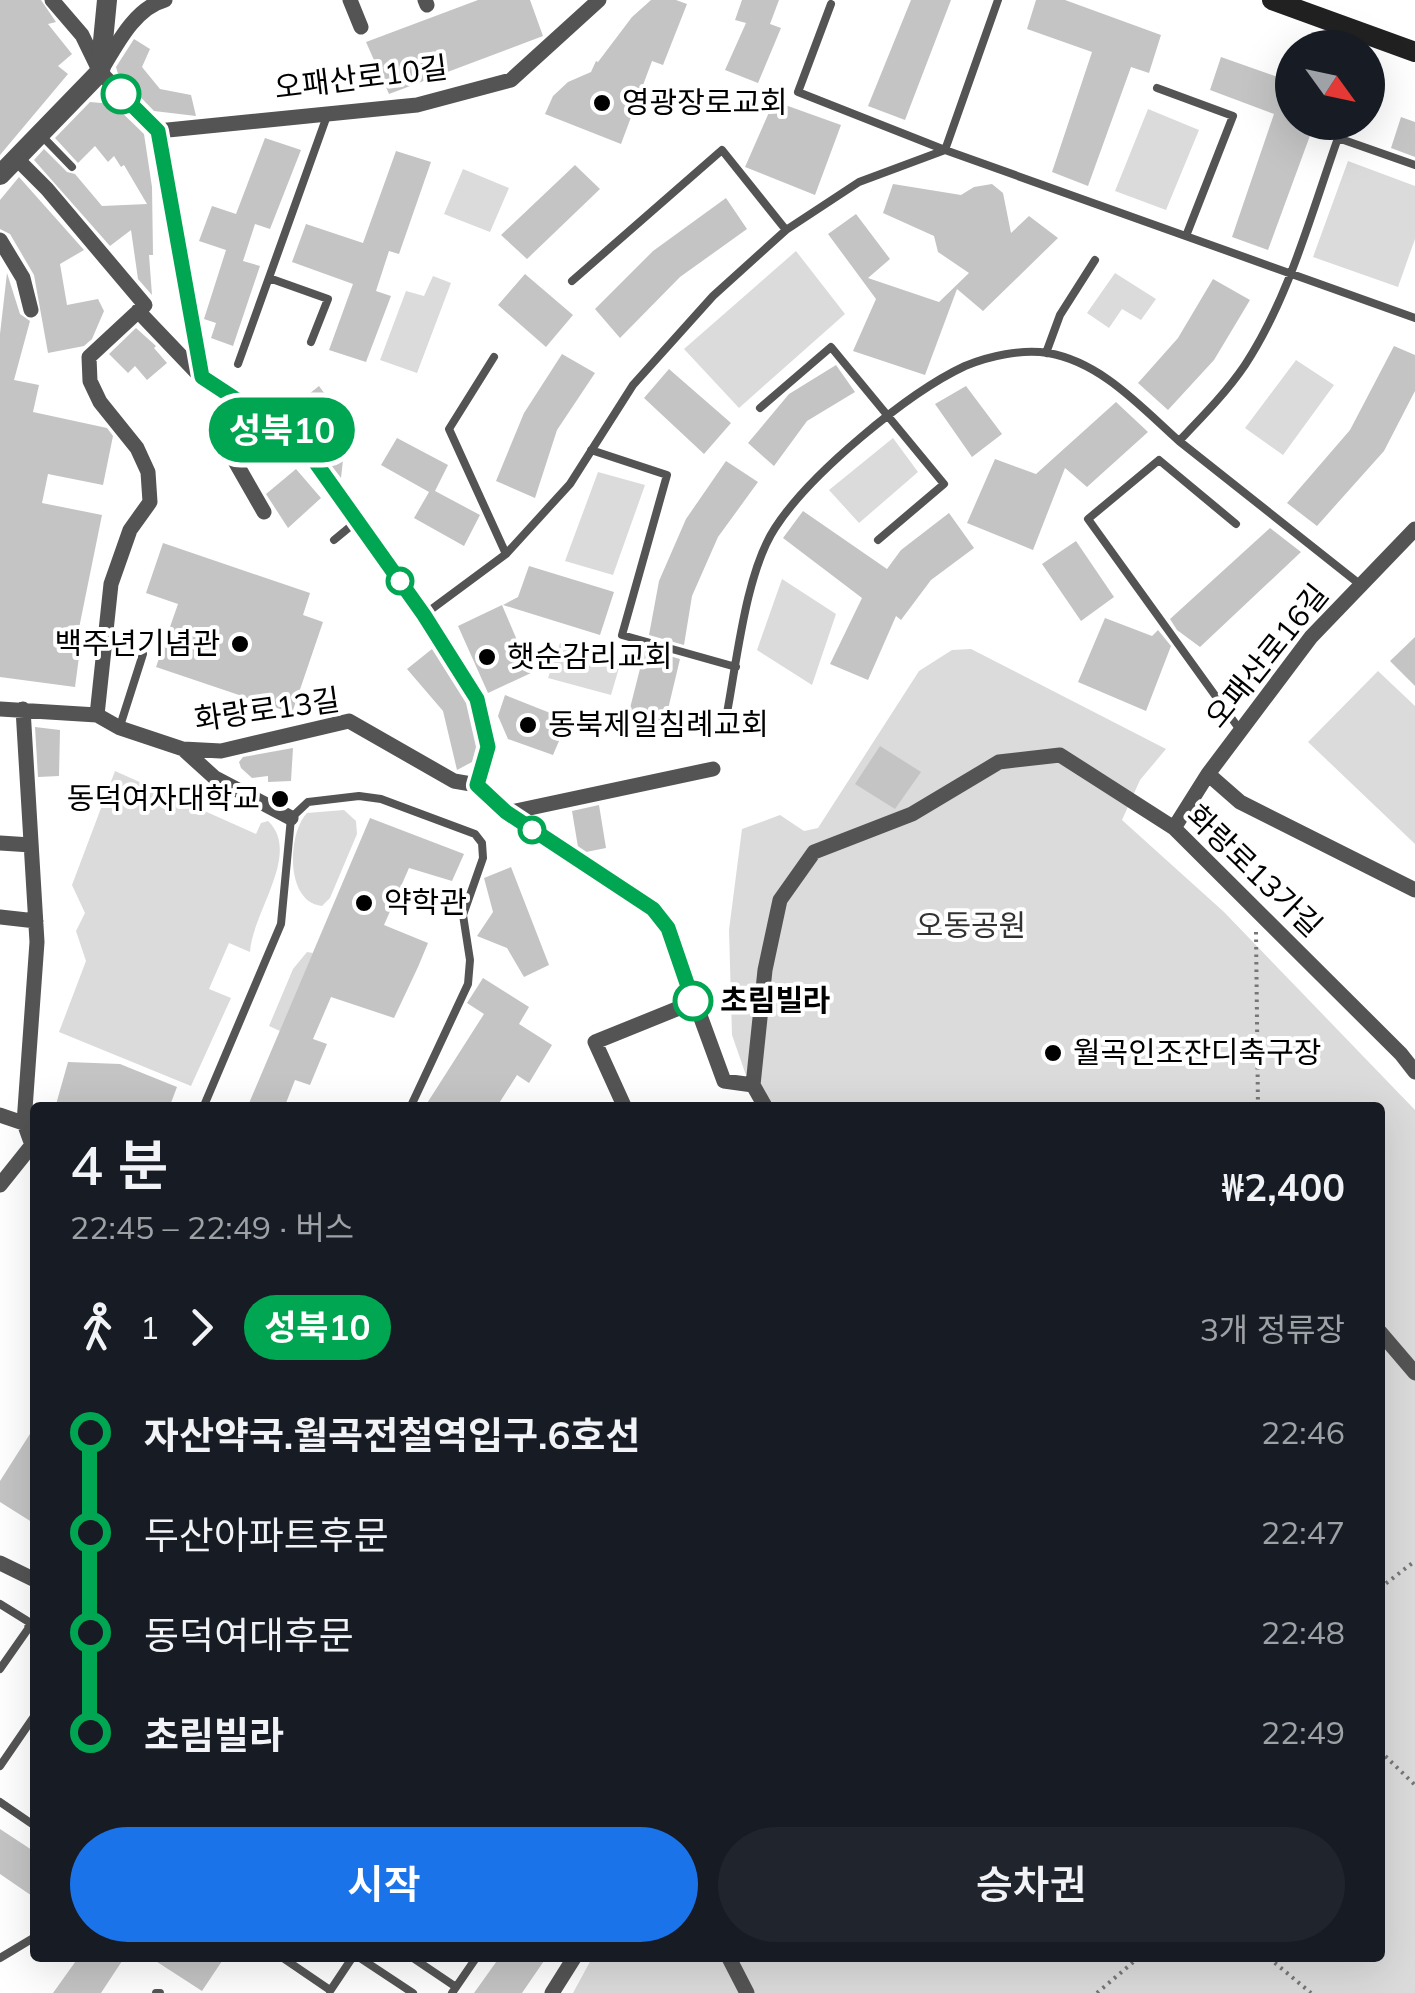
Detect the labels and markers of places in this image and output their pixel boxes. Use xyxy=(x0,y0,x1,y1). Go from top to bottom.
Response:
unlabelled marker xyxy=(102,75,140,113)
place label: 영광장로교회 xyxy=(622,83,788,121)
marker: 영광장로교회 xyxy=(591,92,613,114)
unlabelled marker xyxy=(387,568,413,594)
place label: 백주년기념관 xyxy=(54,624,220,662)
marker: 백주년기념관 xyxy=(229,633,251,655)
place label: 햇순감리교회 xyxy=(507,637,673,675)
marker: 햇순감리교회 xyxy=(476,646,498,668)
place label: 동북제일침례교회 xyxy=(548,705,769,743)
marker: 동북제일침례교회 xyxy=(517,714,539,736)
place label: 동덕여자대학교 xyxy=(67,779,260,817)
marker: 동덕여자대학교 xyxy=(269,788,291,810)
unlabelled marker xyxy=(519,817,545,843)
place label: 약학관 xyxy=(384,883,467,921)
marker: 약학관 xyxy=(353,892,375,914)
place label: 초림빌라 xyxy=(720,981,830,1019)
marker: 초림빌라 xyxy=(674,982,712,1020)
place label: 월곡인조잔디축구장 xyxy=(1073,1033,1321,1071)
marker: 월곡인조잔디축구장 xyxy=(1042,1042,1064,1064)

